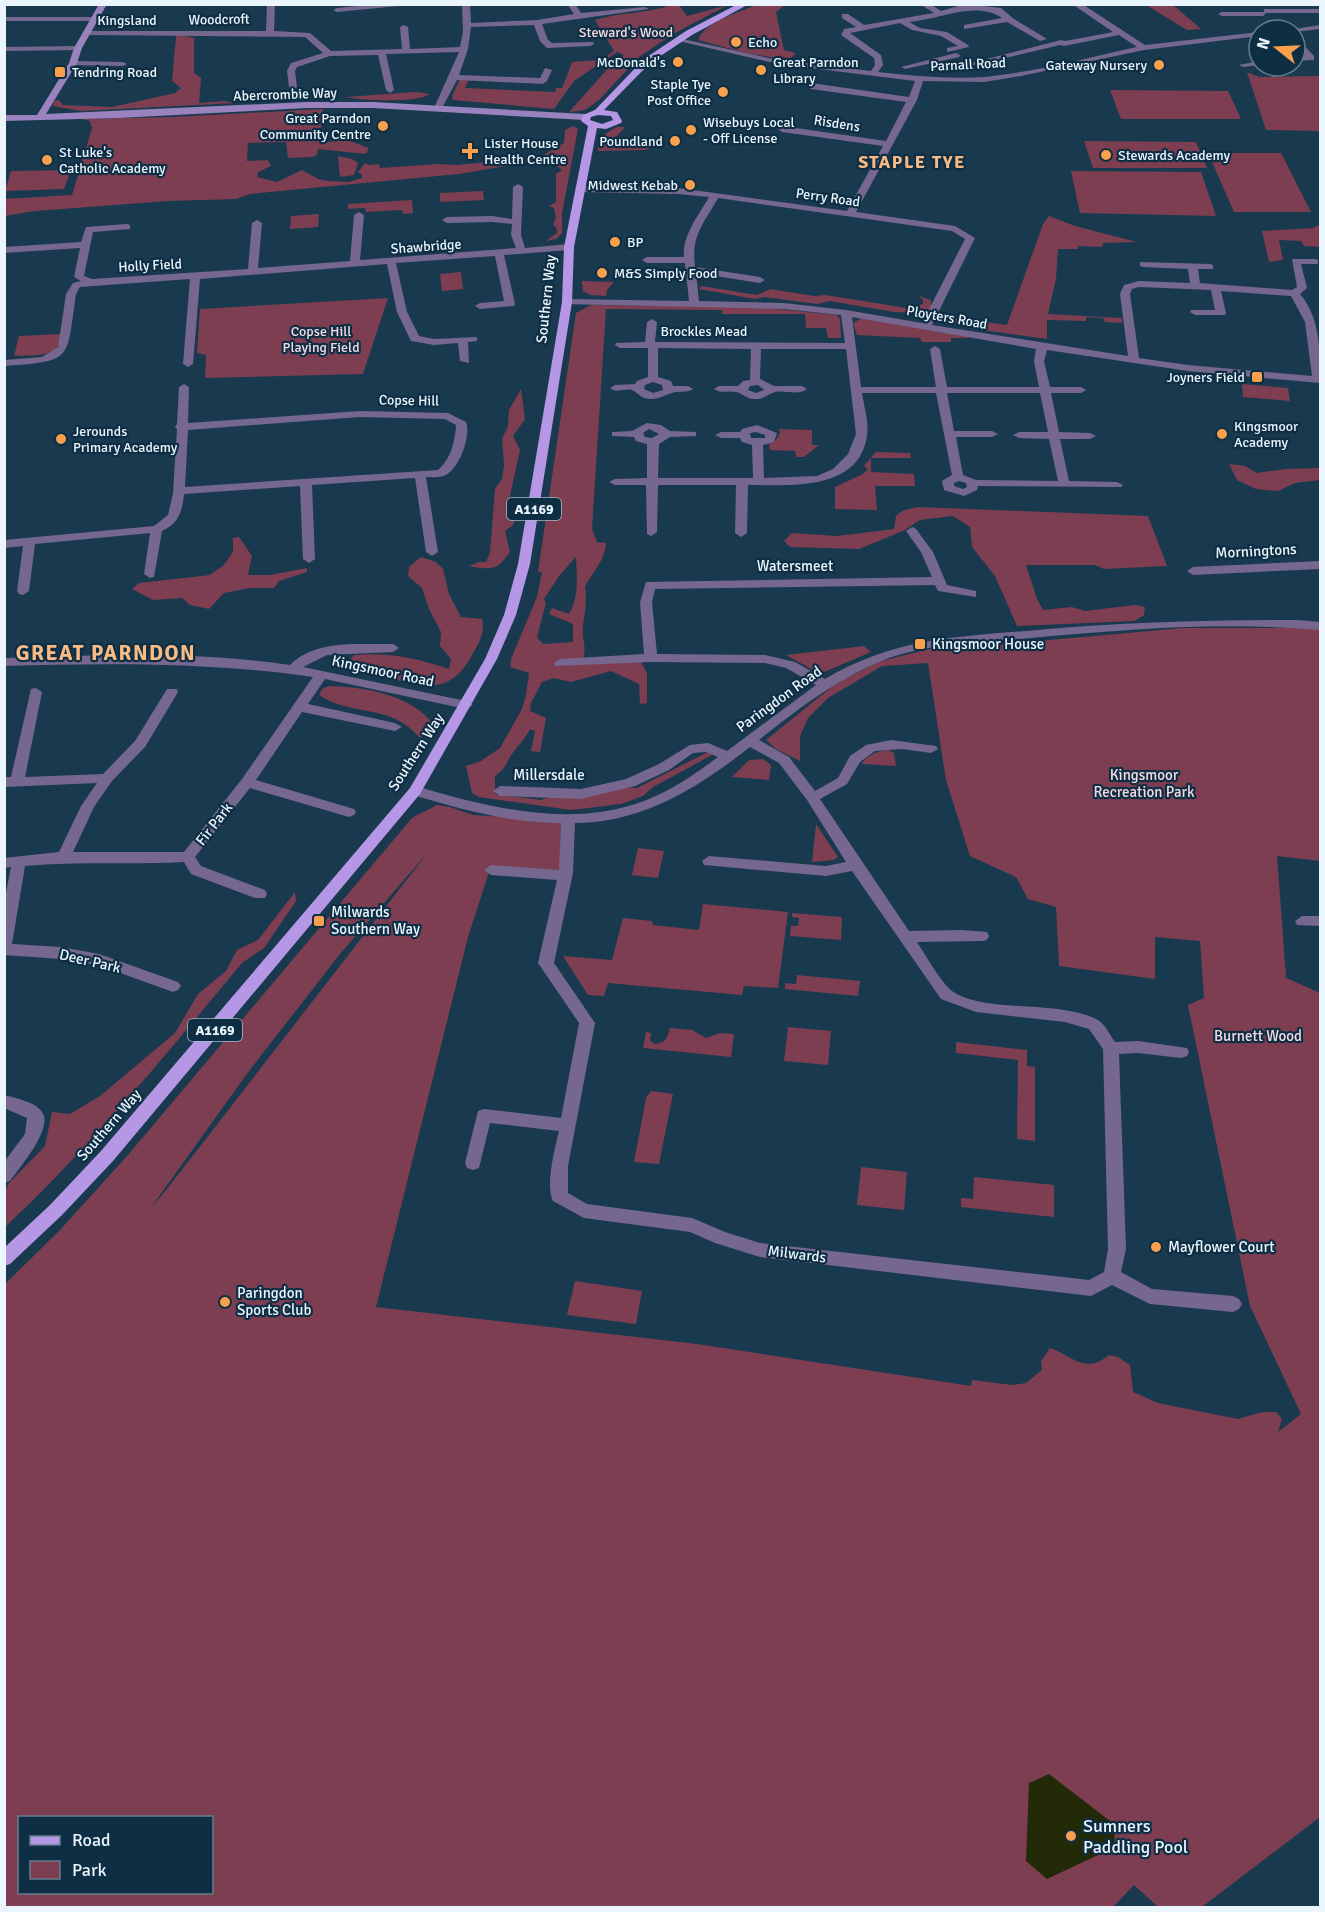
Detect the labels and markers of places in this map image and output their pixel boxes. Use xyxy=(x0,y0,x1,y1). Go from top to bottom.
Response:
place label: Echo xyxy=(748,34,777,51)
marker: Echo xyxy=(729,35,743,49)
place label: McDonald's xyxy=(597,54,666,71)
place label: Great Parndon Library xyxy=(773,54,859,87)
marker: McDonald's xyxy=(671,55,685,69)
place label: Gateway Nursery xyxy=(1045,57,1147,74)
marker: Gateway Nursery xyxy=(1152,58,1166,72)
marker: Great Parndon Library xyxy=(754,63,768,77)
place label: Tendring Road xyxy=(72,64,157,81)
marker: Tendring Road xyxy=(53,65,67,79)
place label: Staple Tye Post Office xyxy=(647,76,711,109)
marker: Staple Tye Post Office xyxy=(716,85,730,99)
place label: Great Parndon Community Centre xyxy=(260,110,371,143)
place label: Wisebuys Local - Off License xyxy=(703,114,795,147)
marker: Great Parndon Community Centre xyxy=(376,119,390,133)
marker: Wisebuys Local - Off License xyxy=(684,123,698,137)
place label: Poundland xyxy=(599,133,663,150)
marker: Poundland xyxy=(668,134,682,148)
place label: Lister House Health Centre xyxy=(484,135,567,168)
marker: Lister House Health Centre xyxy=(461,142,479,160)
place label: St Luke's Catholic Academy xyxy=(59,144,166,177)
place label: Stewards Academy xyxy=(1118,147,1231,164)
marker: Stewards Academy xyxy=(1099,148,1113,162)
marker: St Luke's Catholic Academy xyxy=(40,153,54,167)
place label: Midwest Kebab xyxy=(587,177,678,194)
marker: Midwest Kebab xyxy=(683,178,697,192)
place label: BP xyxy=(627,234,643,251)
marker: BP xyxy=(608,235,622,249)
place label: M&S Simply Food xyxy=(614,265,717,282)
marker: M&S Simply Food xyxy=(595,266,609,280)
place label: Joyners Field xyxy=(1167,369,1245,386)
marker: Joyners Field xyxy=(1250,370,1264,384)
place label: Kingsmoor Academy xyxy=(1234,418,1299,451)
place label: Jerounds Primary Academy xyxy=(73,423,178,456)
marker: Kingsmoor Academy xyxy=(1215,427,1229,441)
marker: Jerounds Primary Academy xyxy=(54,432,68,446)
place label: Kingsmoor House xyxy=(932,635,1044,653)
marker: Kingsmoor House xyxy=(913,637,927,651)
place label: Milwards Southern Way xyxy=(331,903,420,938)
marker: Milwards Southern Way xyxy=(312,914,326,928)
place label: Mayflower Court xyxy=(1168,1238,1275,1256)
marker: Mayflower Court xyxy=(1149,1240,1163,1254)
place label: Paringdon Sports Club xyxy=(237,1284,312,1319)
marker: Paringdon Sports Club xyxy=(218,1295,232,1309)
place label: Sumners Paddling Pool xyxy=(1083,1815,1188,1858)
marker: Sumners Paddling Pool xyxy=(1064,1829,1078,1843)

